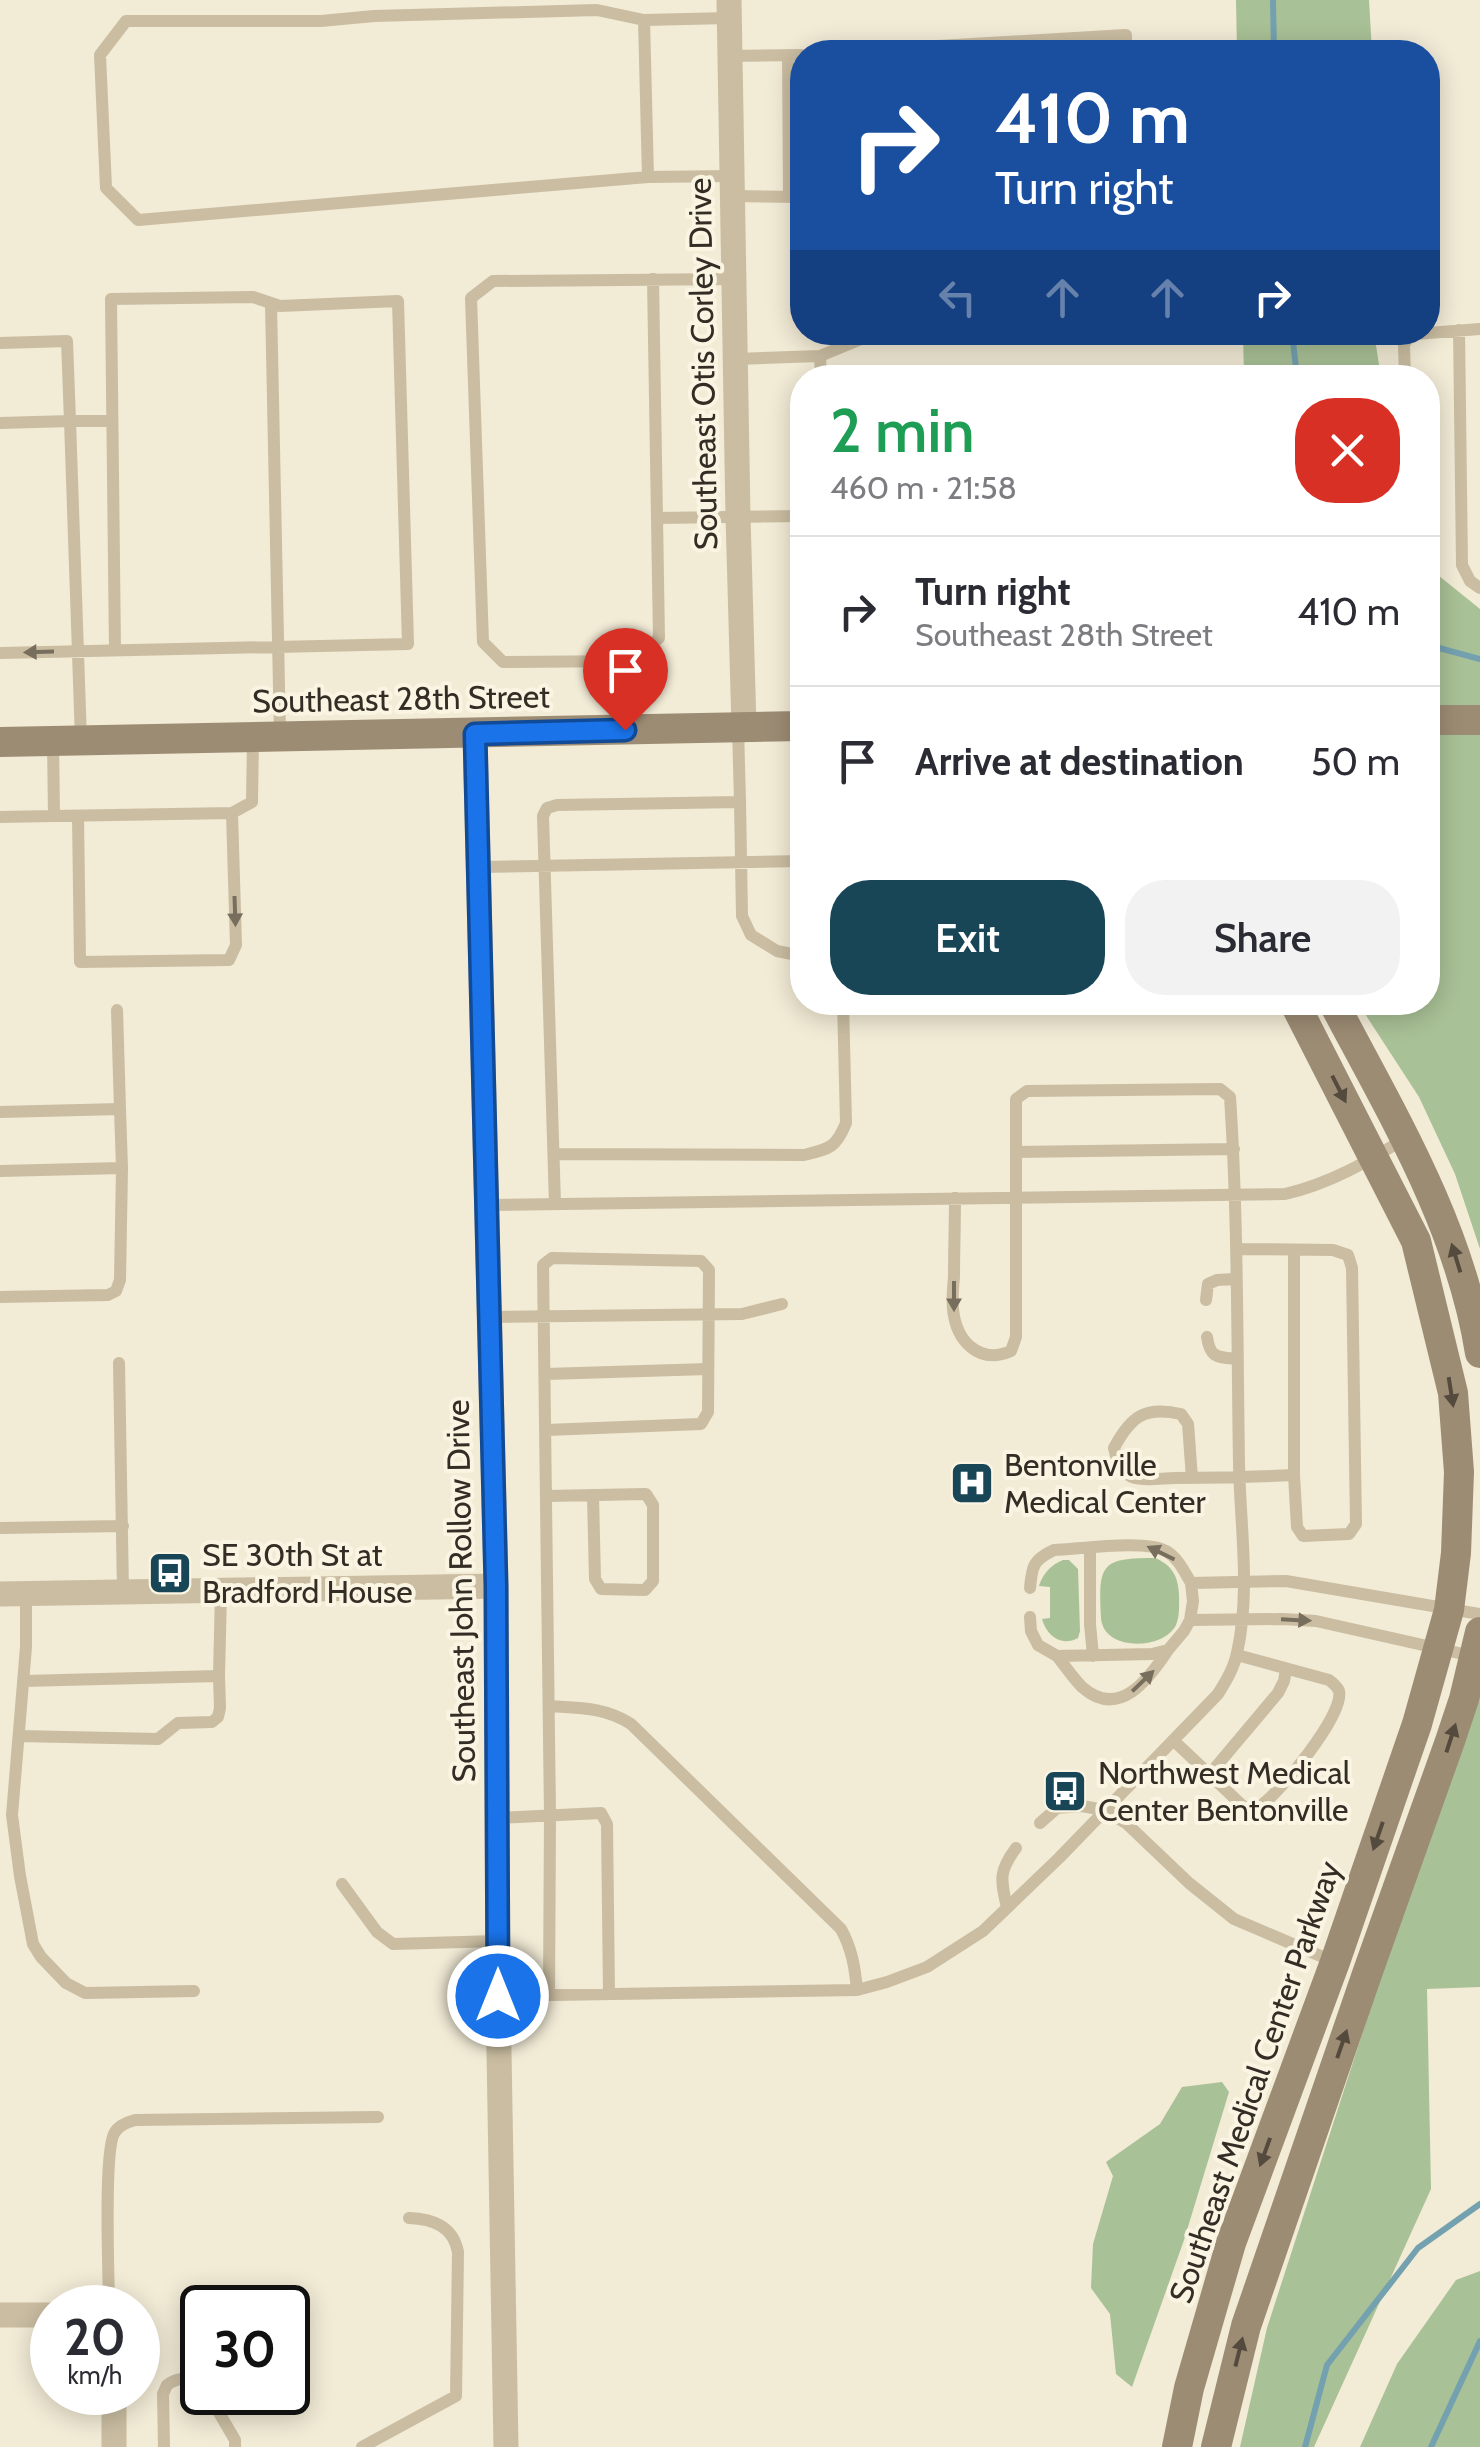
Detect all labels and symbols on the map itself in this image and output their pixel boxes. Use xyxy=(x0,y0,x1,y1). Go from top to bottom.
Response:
street label: Southeast Otis Corley Drive xyxy=(680,177,725,551)
pin xyxy=(583,628,668,731)
one-way arrow xyxy=(22,644,54,660)
street label: Southeast 28th Street xyxy=(252,676,550,721)
one-way arrow xyxy=(227,895,243,927)
one-way arrow xyxy=(1330,1075,1347,1104)
one-way arrow xyxy=(1448,1242,1463,1273)
one-way arrow xyxy=(946,1280,962,1312)
one-way arrow xyxy=(1444,1376,1460,1408)
street label: Southeast John Rollow Drive xyxy=(438,1399,483,1783)
place label: Bentonville Medical Center xyxy=(1004,1445,1206,1521)
hospital icon: Bentonville Medical Center xyxy=(949,1460,995,1506)
place label: SE 30th St at Bradford House xyxy=(202,1535,413,1611)
one-way arrow xyxy=(1146,1544,1175,1561)
bus stop icon: SE 30th St at Bradford House xyxy=(147,1550,193,1596)
one-way arrow xyxy=(1281,1612,1313,1628)
one-way arrow xyxy=(1131,1670,1155,1693)
one-way arrow xyxy=(1445,1723,1460,1753)
place label: Northwest Medical Center Bentonville xyxy=(1098,1753,1351,1829)
bus stop icon: Northwest Medical Center Bentonville xyxy=(1042,1768,1088,1814)
one-way arrow xyxy=(1370,1821,1385,1851)
street label: Southeast Medical Center Parkway xyxy=(1160,1856,1349,2308)
position arrow xyxy=(446,1944,550,2048)
one-way arrow xyxy=(1336,2029,1351,2059)
one-way arrow xyxy=(1257,2137,1272,2167)
speed limit sign: 30 xyxy=(180,2285,310,2415)
one-way arrow xyxy=(1232,2336,1247,2367)

